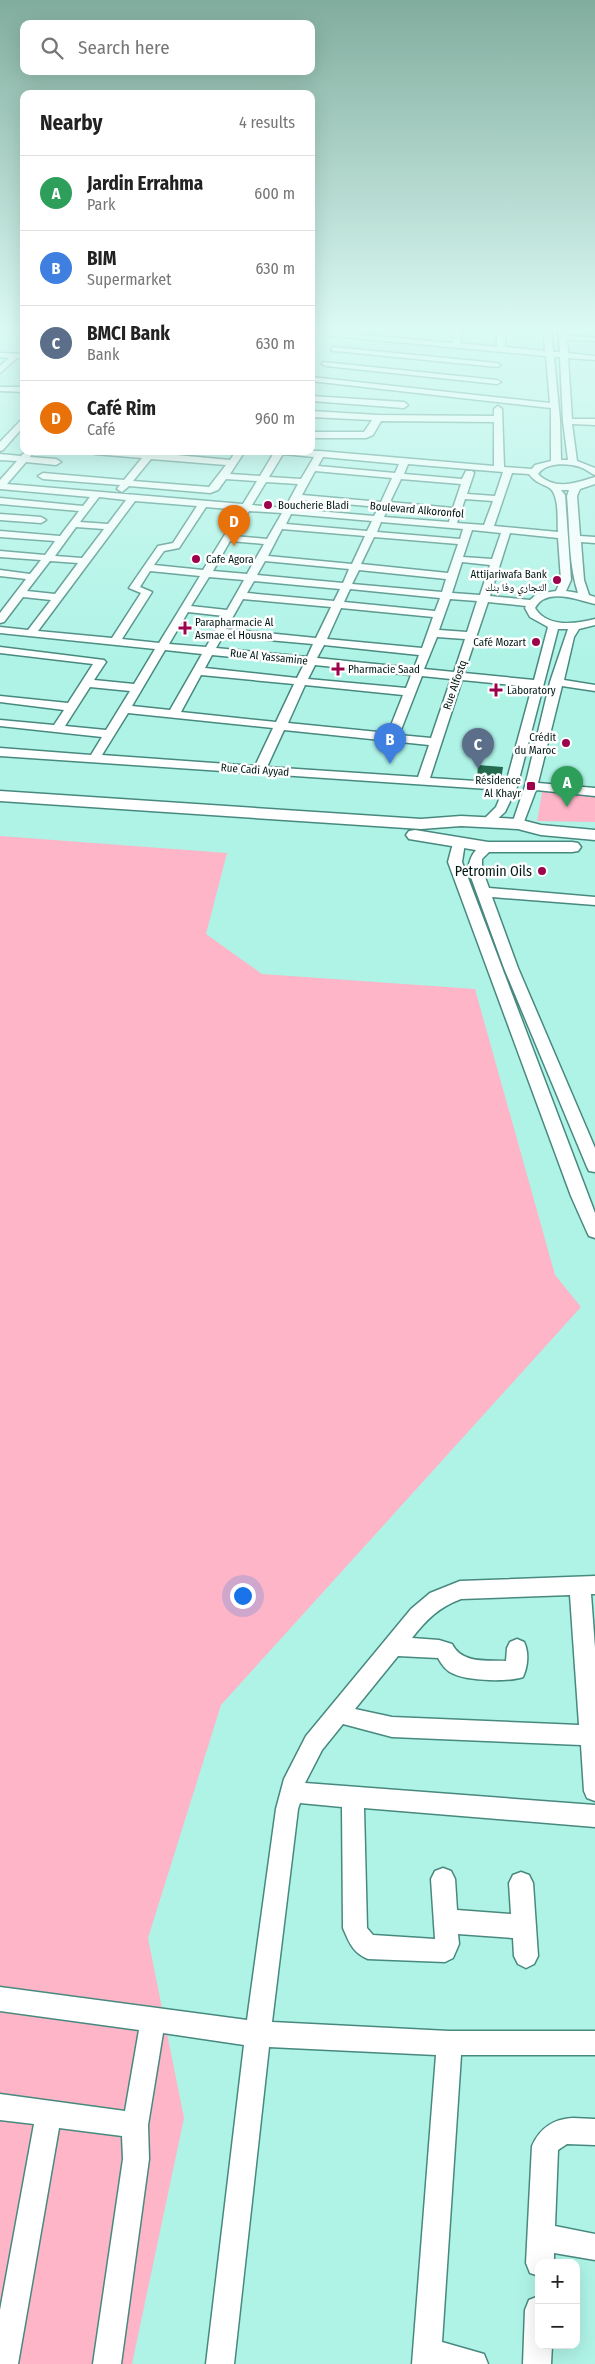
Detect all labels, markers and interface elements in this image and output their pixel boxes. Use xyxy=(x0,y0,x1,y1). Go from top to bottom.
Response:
search box xyxy=(20,20,315,75)
icon: search xyxy=(38,34,66,62)
text: Search here xyxy=(78,36,170,59)
text: Nearby xyxy=(40,110,102,136)
text: 4 results xyxy=(239,113,295,132)
text: Jardin Errahma xyxy=(87,172,203,195)
text: A xyxy=(52,184,60,203)
text: 600 m xyxy=(254,184,295,203)
text: Park xyxy=(87,195,115,214)
text: BIM xyxy=(87,247,116,270)
text: B xyxy=(52,259,60,278)
text: 630 m xyxy=(256,259,295,278)
text: Supermarket xyxy=(87,270,171,289)
text: BMCI Bank xyxy=(87,322,170,345)
text: C xyxy=(52,334,60,353)
text: 630 m xyxy=(256,334,295,353)
text: Bank xyxy=(87,345,119,364)
text: Café Rim xyxy=(87,397,156,420)
text: D xyxy=(51,409,61,428)
text: 960 m xyxy=(255,409,295,428)
text: Café xyxy=(87,420,115,439)
marker: Boucherie Bladi xyxy=(262,499,274,511)
place label: Boucherie Bladi xyxy=(278,499,349,512)
street label: Boulevard Alkoronfol xyxy=(369,499,465,521)
pin: D xyxy=(218,505,250,546)
marker: Cafe Agora xyxy=(190,553,202,565)
place label: Cafe Agora xyxy=(206,553,254,566)
place label: Attijariwafa Bank التجاري وفا بنك xyxy=(471,568,548,595)
marker: Attijariwafa Bank التجاري وفا بنك xyxy=(551,574,563,586)
place label: Parapharmacie Al Asmae el Housna xyxy=(195,616,273,642)
marker: Parapharmacie Al Asmae el Housna xyxy=(179,622,191,634)
place label: Café Mozart xyxy=(473,636,526,649)
marker: Café Mozart xyxy=(530,636,542,648)
street label: Rue Al Yassamine xyxy=(230,646,308,668)
street label: Rue Alfostq xyxy=(440,659,470,711)
marker: Pharmacie Saad xyxy=(332,663,344,675)
place label: Pharmacie Saad xyxy=(348,663,420,676)
marker: Laboratory xyxy=(489,683,503,697)
place label: Laboratory xyxy=(507,684,556,697)
pin: B xyxy=(374,723,406,764)
pin: C xyxy=(462,728,494,769)
place label: Crédit du Maroc xyxy=(515,731,556,757)
marker: Crédit du Maroc xyxy=(560,737,572,749)
street label: Rue Cadi Ayyad xyxy=(220,761,290,779)
pin: A xyxy=(551,766,583,807)
place label: Résidence Al Khayr xyxy=(475,774,521,800)
marker: Résidence Al Khayr xyxy=(525,780,537,792)
place label: Petromin Oils xyxy=(455,863,532,880)
marker: Petromin Oils xyxy=(536,865,548,877)
your location xyxy=(230,1583,256,1609)
map controls xyxy=(535,2259,580,2349)
button: + xyxy=(535,2259,580,2304)
button: − xyxy=(535,2304,580,2349)

